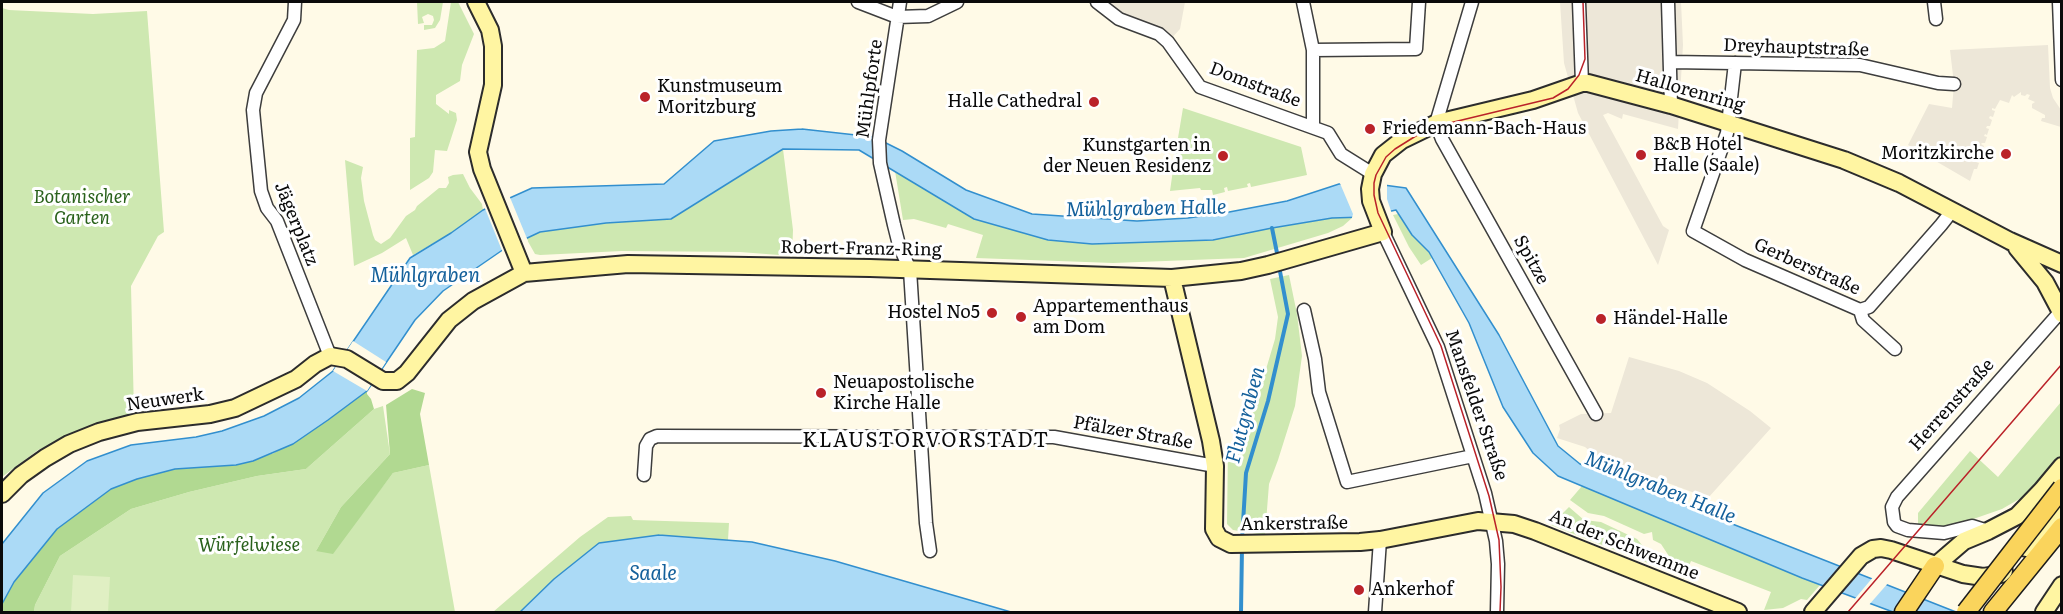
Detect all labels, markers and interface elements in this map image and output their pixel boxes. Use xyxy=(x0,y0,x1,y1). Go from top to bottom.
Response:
street label: Dreyhauptstraße xyxy=(1723,35,1869,61)
street label: Mühlpforte xyxy=(852,38,888,140)
street label: Domstraße xyxy=(1206,58,1304,112)
street label: Hallorenring xyxy=(1633,65,1747,117)
place label: Kunstmuseum Moritzburg xyxy=(657,76,782,118)
marker: Kunstmuseum Moritzburg xyxy=(638,90,652,104)
place label: Halle Cathedral xyxy=(947,91,1082,113)
marker: Halle Cathedral xyxy=(1087,95,1101,109)
place label: Friedemann-Bach-Haus xyxy=(1382,118,1586,140)
marker: Friedemann-Bach-Haus xyxy=(1363,122,1377,136)
place label: B&B Hotel Halle (Saale) xyxy=(1653,134,1760,176)
place label: Kunstgarten in der Neuen Residenz xyxy=(1043,135,1211,178)
place label: Moritzkirche xyxy=(1881,143,1994,165)
marker: Moritzkirche xyxy=(1999,147,2013,161)
marker: B&B Hotel Halle (Saale) xyxy=(1634,148,1648,162)
marker: Kunstgarten in der Neuen Residenz xyxy=(1216,149,1230,163)
street label: Jägerplatz xyxy=(269,179,323,269)
park label: Botanischer Garten xyxy=(33,187,131,230)
water label: Mühlgraben Halle xyxy=(1065,196,1227,222)
street label: Spitze xyxy=(1509,232,1553,288)
street label: Gerberstraße xyxy=(1751,234,1863,300)
street label: Robert-Franz-Ring xyxy=(780,237,942,261)
water label: Mühlgraben xyxy=(370,264,480,288)
place label: Appartementhaus am Dom xyxy=(1033,296,1188,338)
place label: Hostel No5 xyxy=(887,302,980,324)
marker: Hostel No5 xyxy=(985,306,999,320)
place label: Händel-Halle xyxy=(1613,308,1728,330)
marker: Appartementhaus am Dom xyxy=(1014,310,1028,324)
marker: Händel-Halle xyxy=(1594,312,1608,326)
street label: Mansfelder Straße xyxy=(1440,327,1512,483)
street label: Herrenstraße xyxy=(1905,355,1999,455)
water label: Flutgraben xyxy=(1222,364,1270,466)
place label: Neuapostolische Kirche Halle xyxy=(833,372,974,415)
street label: Neuwerk xyxy=(125,384,205,416)
marker: Neuapostolische Kirche Halle xyxy=(814,386,828,400)
street label: Pfälzer Straße xyxy=(1071,412,1195,454)
district label: KLAUSTORVORSTADT xyxy=(802,429,1050,453)
water label: Mühlgraben Halle xyxy=(1581,447,1739,529)
street label: An der Schwemme xyxy=(1546,505,1702,585)
street label: Ankerstraße xyxy=(1240,512,1348,536)
park label: Würfelwiese xyxy=(198,535,300,557)
water label: Saale xyxy=(629,562,677,586)
place label: Ankerhof xyxy=(1371,579,1453,601)
marker: Ankerhof xyxy=(1352,583,1366,597)

